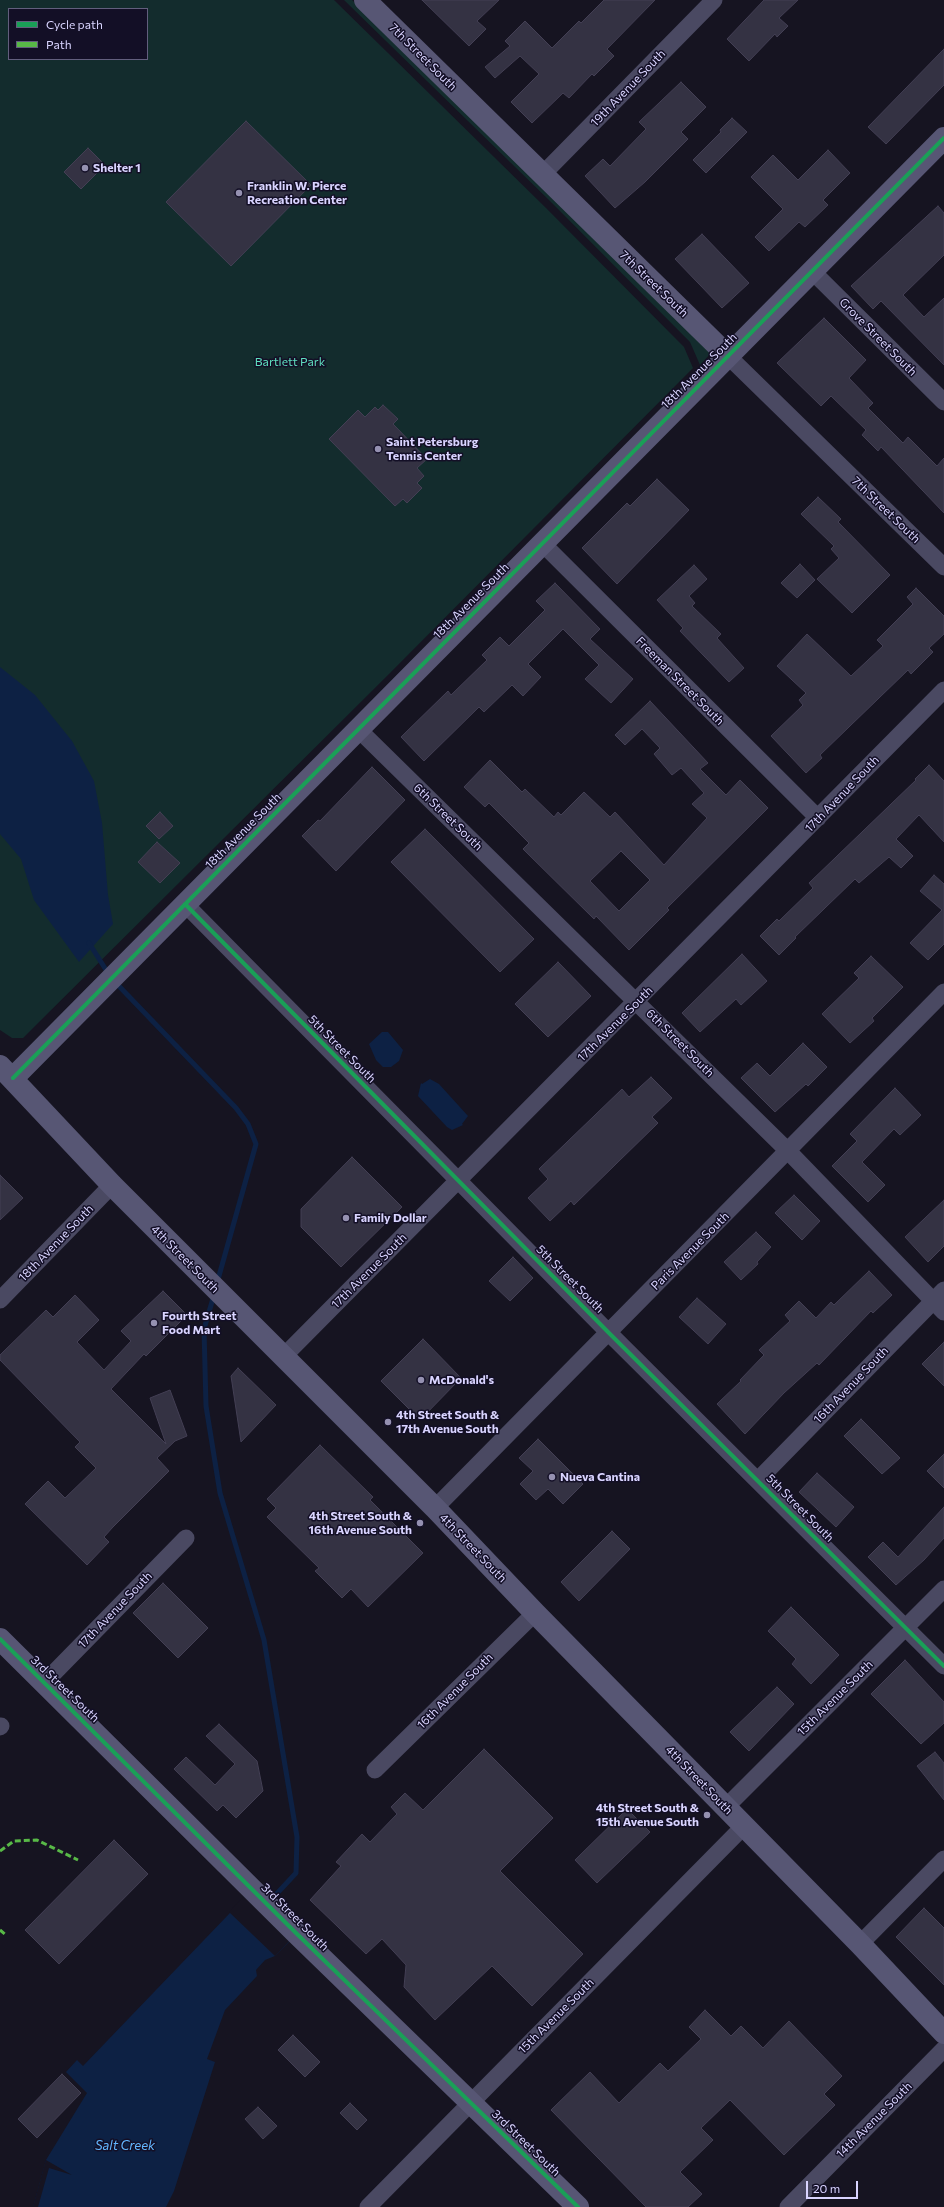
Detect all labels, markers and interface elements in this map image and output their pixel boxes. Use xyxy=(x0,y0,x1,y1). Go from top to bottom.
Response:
legend xyxy=(8,8,148,60)
text: Cycle path xyxy=(46,17,103,31)
street label: 7th Street South xyxy=(386,20,460,94)
text: Path xyxy=(46,37,72,51)
street label: 19th Avenue South xyxy=(588,46,668,130)
place label: Shelter 1 xyxy=(93,161,141,175)
marker: Shelter 1 xyxy=(80,163,90,173)
place label: Franklin W. Pierce Recreation Center xyxy=(247,179,347,207)
marker: Franklin W. Pierce Recreation Center xyxy=(234,188,244,198)
street label: 7th Street South xyxy=(617,248,691,320)
street label: Grove Street South xyxy=(836,295,920,379)
street label: 18th Avenue South xyxy=(658,330,740,412)
park label: Bartlett Park xyxy=(255,355,325,369)
place label: Saint Petersburg Tennis Center xyxy=(386,435,478,463)
marker: Saint Petersburg Tennis Center xyxy=(373,444,383,454)
street label: 7th Street South xyxy=(849,474,923,546)
street label: 18th Avenue South xyxy=(430,560,512,642)
street label: Freeman Street South xyxy=(633,634,727,728)
street label: 17th Avenue South xyxy=(802,753,882,835)
street label: 6th Street South xyxy=(411,780,485,854)
street label: 18th Avenue South xyxy=(202,790,284,872)
street label: 17th Avenue South xyxy=(574,983,656,1065)
street label: 6th Street South xyxy=(643,1006,717,1080)
street label: 5th Street South xyxy=(305,1012,379,1086)
street label: 18th Avenue South xyxy=(16,1201,96,1285)
street label: Paris Avenue South xyxy=(648,1209,732,1293)
place label: Family Dollar xyxy=(354,1211,427,1225)
marker: Family Dollar xyxy=(341,1213,351,1223)
street label: 4th Street South xyxy=(148,1222,222,1296)
street label: 17th Avenue South xyxy=(328,1230,410,1312)
street label: 5th Street South xyxy=(533,1242,607,1316)
place label: Fourth Street Food Mart xyxy=(162,1309,237,1337)
marker: Fourth Street Food Mart xyxy=(149,1318,159,1328)
street label: 16th Avenue South xyxy=(811,1343,891,1427)
place label: McDonald's xyxy=(429,1373,494,1387)
marker: McDonald's xyxy=(416,1375,426,1385)
place label: 4th Street South & 17th Avenue South xyxy=(396,1408,499,1436)
marker: 4th Street South & 17th Avenue South xyxy=(383,1417,393,1427)
place label: Nueva Cantina xyxy=(560,1470,640,1484)
street label: 5th Street South xyxy=(763,1471,837,1545)
marker: Nueva Cantina xyxy=(547,1472,557,1482)
place label: 4th Street South & 16th Avenue South xyxy=(309,1509,412,1537)
street label: 4th Street South xyxy=(436,1511,510,1585)
marker: 4th Street South & 16th Avenue South xyxy=(415,1518,425,1528)
street label: 17th Avenue South xyxy=(75,1569,155,1651)
street label: 16th Avenue South xyxy=(414,1650,496,1732)
street label: 3rd Street South xyxy=(28,1653,102,1725)
street label: 15th Avenue South xyxy=(794,1657,876,1739)
street label: 4th Street South xyxy=(662,1743,736,1817)
place label: 4th Street South & 15th Avenue South xyxy=(596,1801,699,1829)
marker: 4th Street South & 15th Avenue South xyxy=(702,1810,712,1820)
street label: 3rd Street South xyxy=(258,1880,332,1954)
street label: 15th Avenue South xyxy=(515,1975,597,2057)
street label: 14th Avenue South xyxy=(833,2079,915,2161)
street label: 3rd Street South xyxy=(489,2107,563,2179)
water label: Salt Creek xyxy=(95,2138,155,2154)
scale bar xyxy=(808,2173,860,2199)
text: 20 m xyxy=(813,2181,840,2195)

